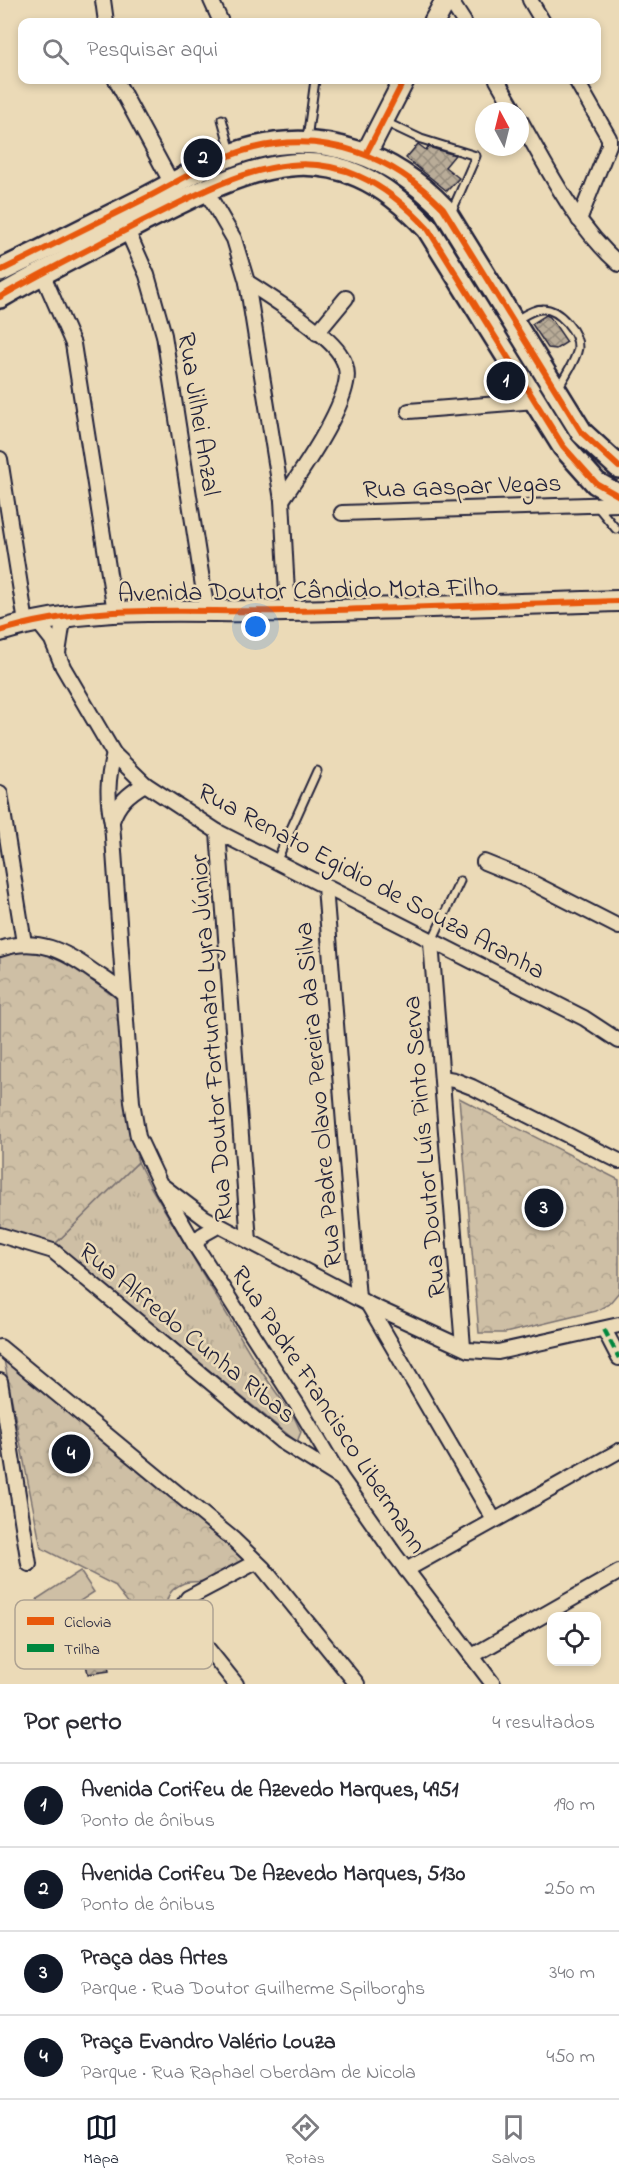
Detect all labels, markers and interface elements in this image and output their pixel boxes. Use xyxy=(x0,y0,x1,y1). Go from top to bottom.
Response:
search box xyxy=(18,18,601,84)
icon: search xyxy=(39,35,72,68)
text: Pesquisar aqui xyxy=(87,35,218,67)
north arrow xyxy=(475,102,529,156)
pin: 2 xyxy=(184,136,222,180)
street label: Rua Jilhei Anzal xyxy=(165,330,229,499)
pin: 1 xyxy=(486,358,526,404)
street label: Rua Gaspar Vegas xyxy=(362,466,562,510)
street label: Avenida Doutor Cândido Mota Filho xyxy=(117,570,499,614)
your location xyxy=(241,612,270,641)
street label: Rua Renato Egidio de Souza Aranha xyxy=(190,774,551,991)
street label: Rua Doutor Fortunato Lyra Júnior xyxy=(181,852,245,1223)
street label: Rua Padre Olavo Pereira da Silva xyxy=(286,920,354,1269)
street label: Rua Doutor Luís Pinto Serva xyxy=(394,994,458,1299)
pin: 3 xyxy=(524,1186,564,1230)
street label: Rua Alfredo Cunha Ribas xyxy=(69,1234,303,1434)
street label: Rua Padre Francisco Libermann xyxy=(220,1259,435,1562)
pin: 4 xyxy=(52,1432,90,1476)
legend xyxy=(15,1600,213,1669)
text: Ciclovia xyxy=(64,1611,111,1635)
map controls xyxy=(547,1612,601,1666)
button: locate xyxy=(547,1612,601,1666)
text: Trilha xyxy=(64,1638,100,1662)
text: Por perto xyxy=(24,1704,122,1742)
text: 4 resultados xyxy=(492,1709,595,1738)
text: Avenida Corifeu de Azevedo Marques, 4951 xyxy=(81,1775,458,1807)
text: 1 xyxy=(40,1791,47,1820)
text: 190 m xyxy=(553,1791,595,1820)
text: Ponto de ônibus xyxy=(81,1807,215,1836)
text: Avenida Corifeu De Azevedo Marques, 5130 xyxy=(81,1859,465,1891)
text: 2 xyxy=(39,1875,48,1904)
text: 250 m xyxy=(544,1875,595,1904)
text: Ponto de ônibus xyxy=(81,1891,215,1920)
text: Praça das Artes xyxy=(81,1943,228,1975)
text: 3 xyxy=(39,1959,48,1988)
text: 340 m xyxy=(549,1959,595,1988)
text: Parque · Rua Doutor Guilherme Spilborghs xyxy=(81,1975,425,2004)
text: Praça Evandro Valério Louza xyxy=(81,2027,336,2059)
text: 4 xyxy=(39,2043,48,2072)
text: 450 m xyxy=(546,2043,595,2072)
text: Parque · Rua Raphael Oberdam de Nicola xyxy=(81,2059,416,2088)
tab: Mapa xyxy=(83,2111,119,2171)
tab: Rotas xyxy=(286,2111,325,2171)
tab: Salvos xyxy=(491,2111,536,2171)

